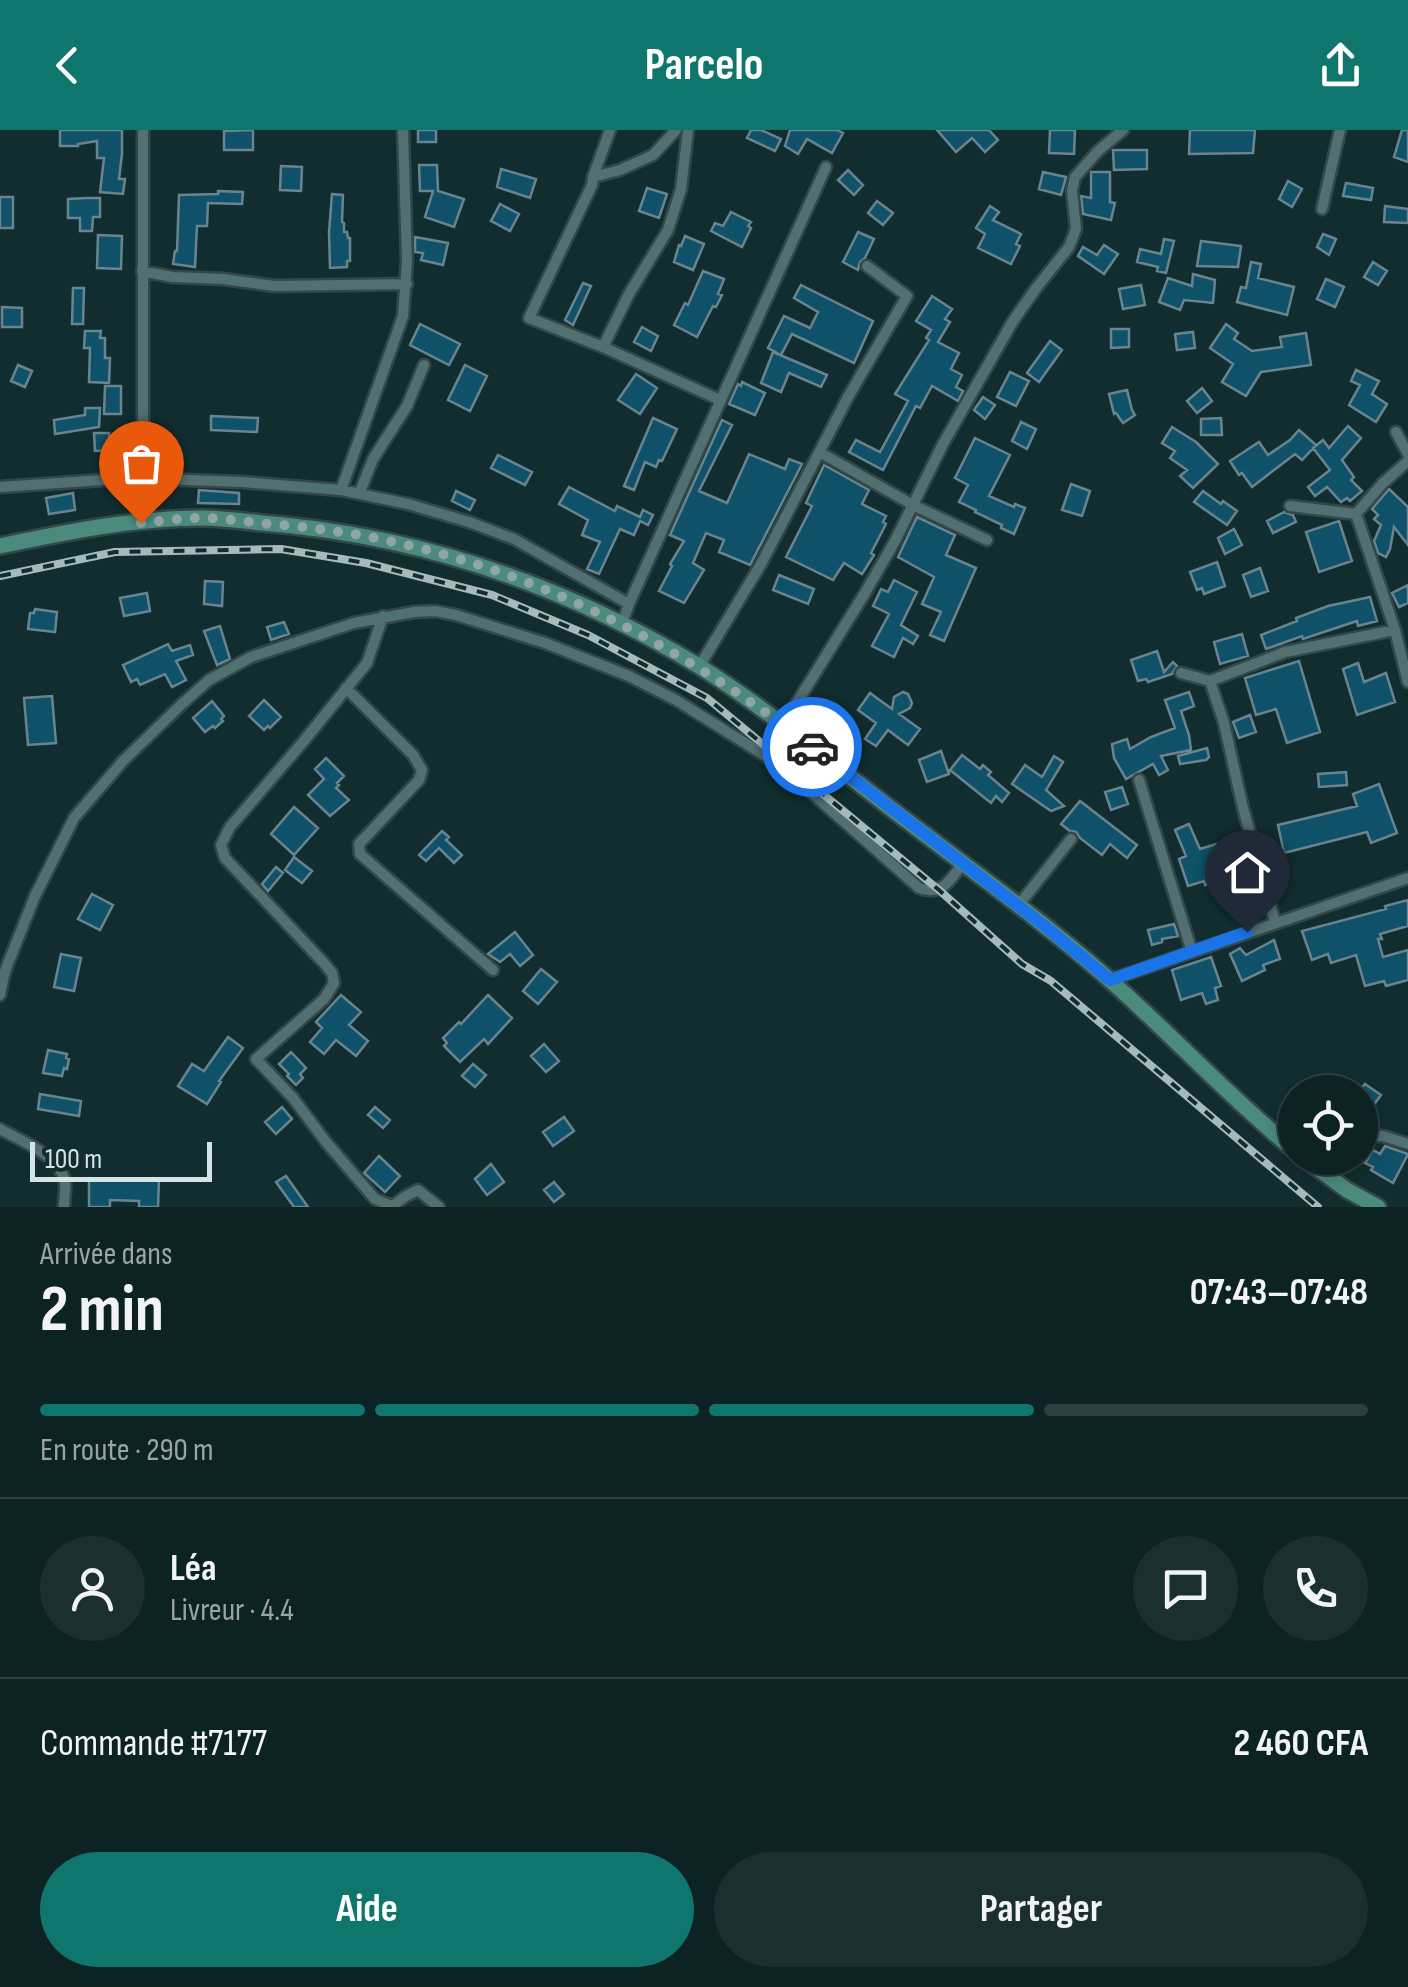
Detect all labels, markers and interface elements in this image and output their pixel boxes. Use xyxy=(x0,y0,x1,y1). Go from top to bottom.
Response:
icon: back xyxy=(40,38,95,93)
text: Parcelo xyxy=(645,38,763,93)
icon: share xyxy=(1313,38,1368,93)
pin xyxy=(99,421,184,524)
icon: bag xyxy=(114,436,169,491)
courier xyxy=(762,697,862,797)
icon: car xyxy=(785,720,840,775)
pin xyxy=(1205,830,1290,933)
icon: home xyxy=(1220,845,1275,900)
map controls xyxy=(1278,1075,1378,1175)
button: locate xyxy=(1278,1075,1378,1175)
scale bar xyxy=(30,1137,212,1182)
text: 100 m xyxy=(45,1143,102,1176)
text: Arrivée dans xyxy=(40,1235,172,1274)
text: 07:43–07:48 xyxy=(1190,1270,1368,1315)
text: 2 min xyxy=(40,1272,164,1350)
text: En route · 290 m xyxy=(40,1431,213,1470)
button: person xyxy=(40,1536,145,1641)
button: chat xyxy=(1133,1536,1238,1641)
button: phone xyxy=(1263,1536,1368,1641)
text: Léa xyxy=(170,1546,217,1591)
text: Livreur · 4.4 xyxy=(170,1591,294,1630)
text: Commande #7177 xyxy=(40,1721,267,1766)
text: 2 460 CFA xyxy=(1233,1721,1368,1766)
button: Aide xyxy=(40,1852,694,1967)
button: Partager xyxy=(714,1852,1368,1967)

